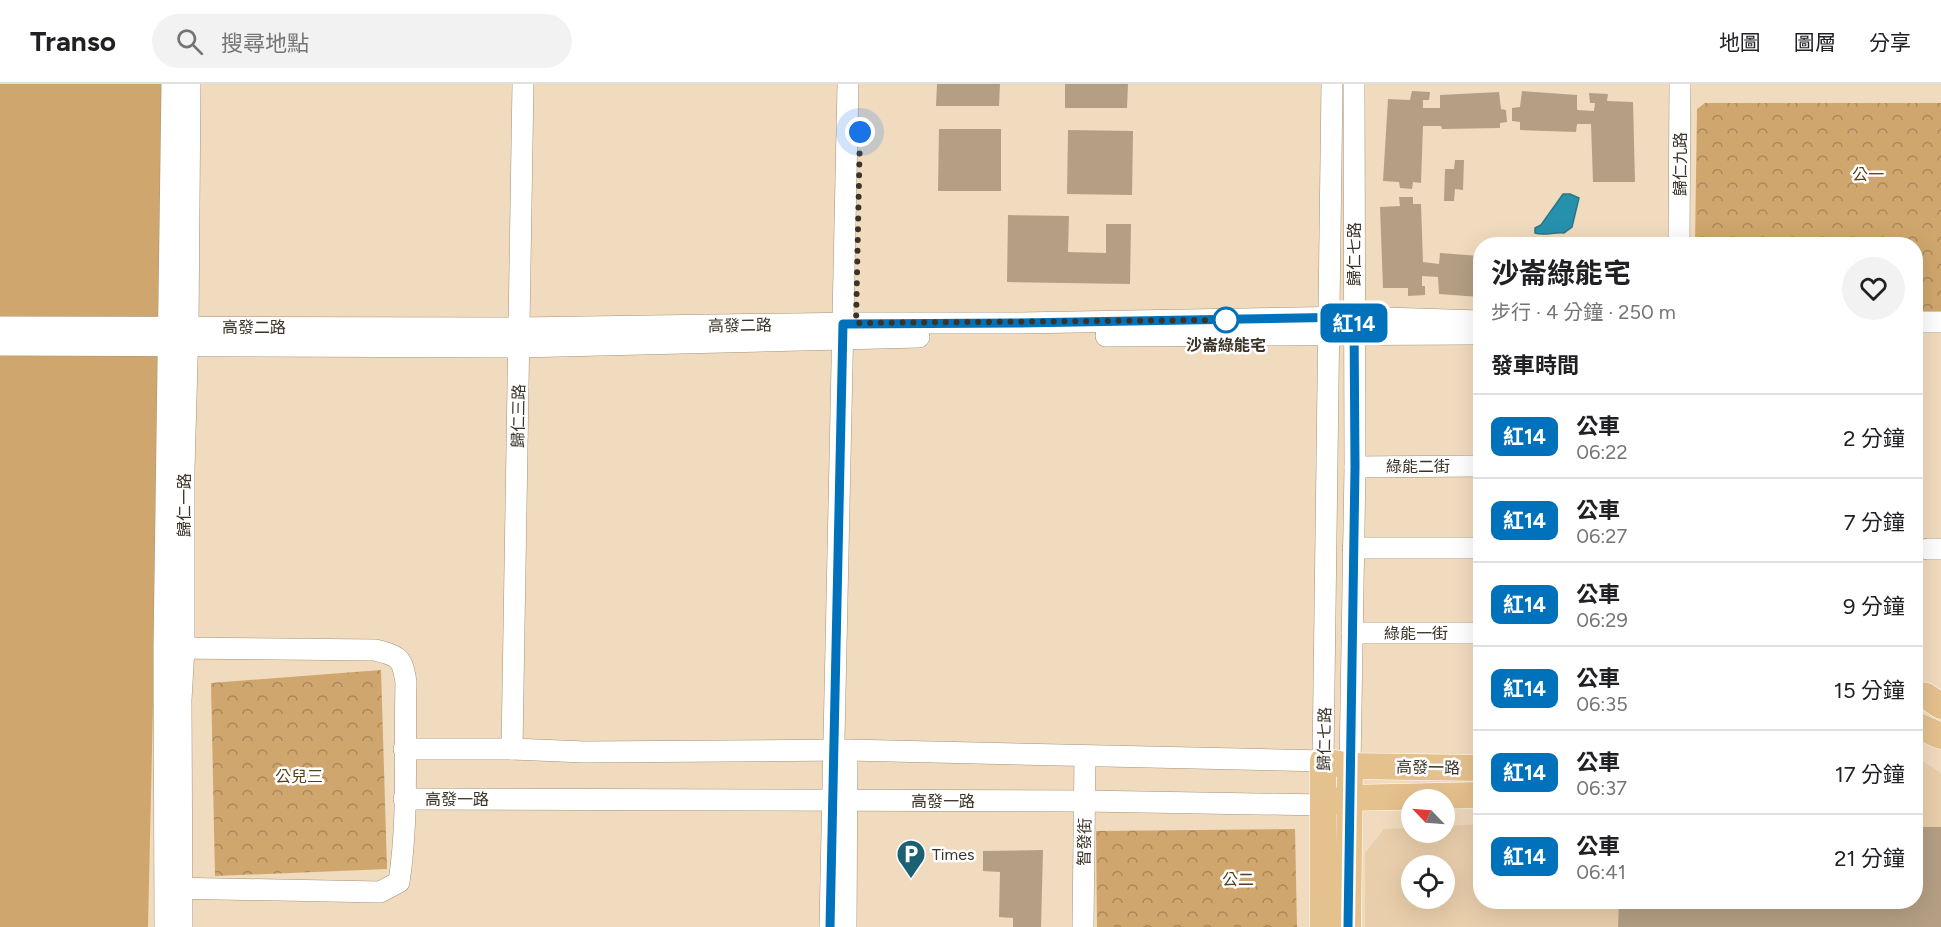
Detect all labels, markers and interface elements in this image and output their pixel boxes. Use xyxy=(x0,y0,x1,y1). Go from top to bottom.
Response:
search box xyxy=(152,14,572,68)
text: Transo xyxy=(30,24,116,58)
icon: search xyxy=(173,25,206,58)
text: 搜尋地點 xyxy=(221,30,309,57)
text: 地圖 xyxy=(1719,30,1761,55)
text: 圖層 xyxy=(1794,30,1836,55)
text: 分享 xyxy=(1869,30,1911,55)
your location xyxy=(845,117,875,147)
street label: 歸仁九路 xyxy=(1671,132,1690,196)
park label: 公一 xyxy=(1852,165,1884,184)
street label: 歸仁七路 xyxy=(1345,222,1364,286)
text: 沙崙綠能宅 xyxy=(1491,256,1631,290)
button: heart xyxy=(1842,257,1905,320)
text: 步行 · 4 分鐘 · 250 m xyxy=(1491,300,1676,324)
line badge: 紅14 xyxy=(1320,304,1388,342)
marker: 沙崙綠能宅 xyxy=(1213,307,1239,333)
text: 紅14 xyxy=(1332,311,1376,336)
street label: 高發二路 xyxy=(708,315,772,336)
street label: 高發二路 xyxy=(222,318,286,337)
place label: 沙崙綠能宅 xyxy=(1186,336,1266,355)
text: 發車時間 xyxy=(1491,352,1579,379)
street label: 歸仁三路 xyxy=(508,384,529,448)
text: 公車 xyxy=(1576,413,1620,440)
text: 紅14 xyxy=(1503,424,1546,449)
text: 2 分鐘 xyxy=(1843,425,1905,452)
text: 06:22 xyxy=(1576,440,1628,464)
street label: 綠能二街 xyxy=(1386,457,1450,476)
street label: 歸仁一路 xyxy=(175,473,194,537)
text: 公車 xyxy=(1576,497,1620,524)
text: 紅14 xyxy=(1503,508,1546,533)
text: 7 分鐘 xyxy=(1844,509,1905,536)
text: 06:27 xyxy=(1576,524,1627,548)
text: 公車 xyxy=(1576,581,1620,608)
text: 紅14 xyxy=(1503,592,1546,617)
text: 9 分鐘 xyxy=(1843,593,1905,620)
text: 06:29 xyxy=(1576,608,1628,632)
street label: 綠能一街 xyxy=(1384,624,1448,643)
text: 公車 xyxy=(1576,665,1620,692)
text: 紅14 xyxy=(1503,676,1546,701)
text: 15 分鐘 xyxy=(1834,677,1905,704)
text: 06:35 xyxy=(1576,692,1628,716)
street label: 歸仁七路 xyxy=(1314,707,1335,771)
text: 公車 xyxy=(1576,749,1620,776)
street label: 高發一路 xyxy=(1396,757,1460,778)
text: 紅14 xyxy=(1503,760,1546,785)
text: 17 分鐘 xyxy=(1835,761,1905,788)
park label: 公兒三 xyxy=(275,767,323,786)
text: 06:37 xyxy=(1576,776,1627,800)
north arrow xyxy=(1401,789,1455,843)
map controls xyxy=(1401,789,1455,909)
street label: 高發一路 xyxy=(425,790,489,809)
street label: 高發一路 xyxy=(911,792,975,811)
street label: 智發街 xyxy=(1075,818,1094,866)
text: 公車 xyxy=(1576,833,1620,860)
parking icon: Times xyxy=(895,838,927,880)
text: 紅14 xyxy=(1503,844,1546,869)
place label: Times xyxy=(932,845,974,864)
text: 21 分鐘 xyxy=(1834,845,1905,872)
button: locate xyxy=(1401,855,1455,909)
text: 06:41 xyxy=(1576,860,1626,884)
park label: 公二 xyxy=(1222,870,1254,889)

